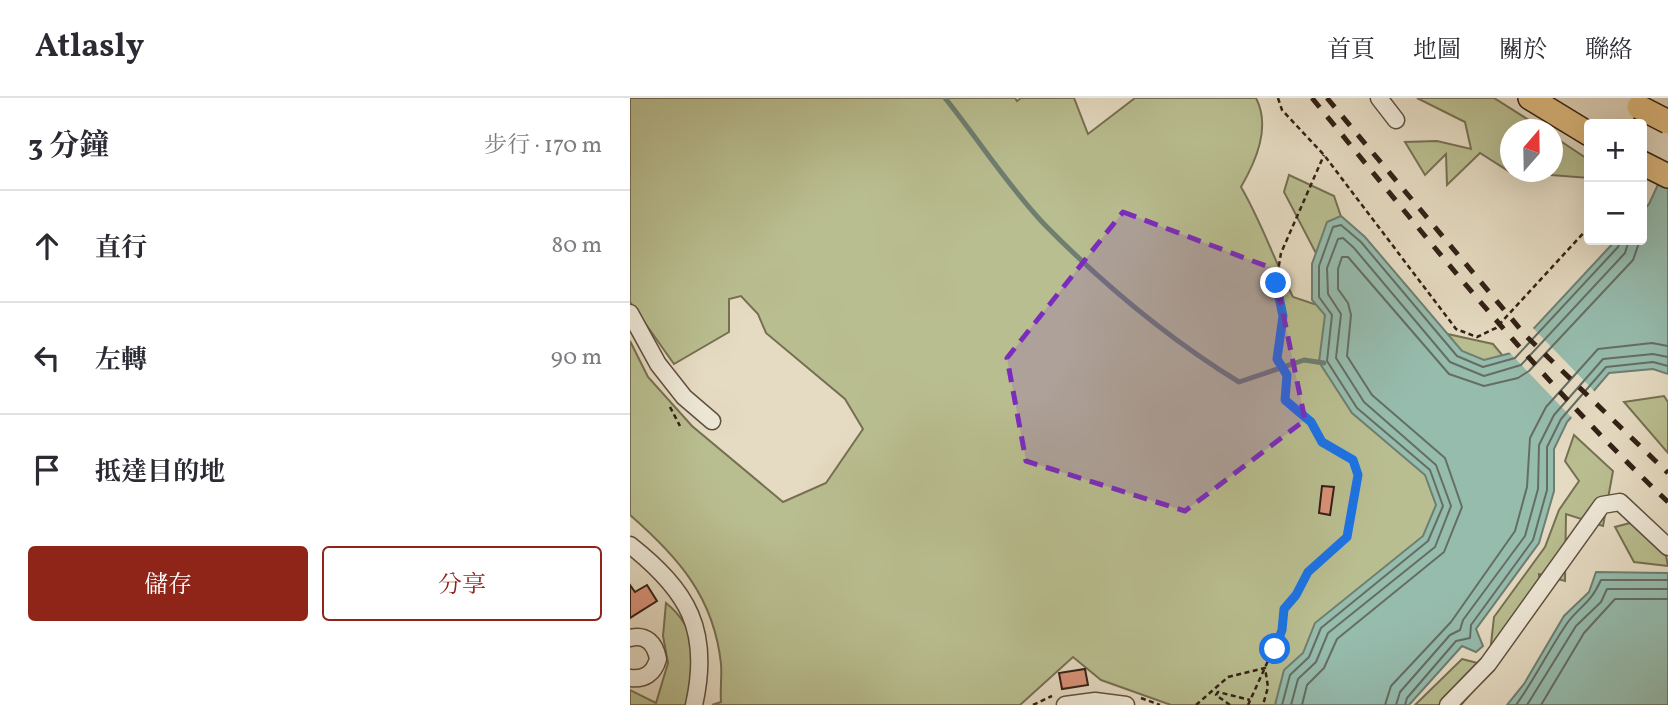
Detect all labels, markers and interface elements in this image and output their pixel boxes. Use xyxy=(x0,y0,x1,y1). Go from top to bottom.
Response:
text: Atlasly xyxy=(35,25,144,71)
text: 首頁 xyxy=(1327,34,1375,68)
text: 地圖 xyxy=(1413,34,1461,68)
text: 關於 xyxy=(1499,34,1547,68)
text: 聯絡 xyxy=(1585,34,1633,68)
north arrow xyxy=(1500,119,1563,182)
map controls xyxy=(1584,119,1647,245)
button: + xyxy=(1584,119,1647,182)
text: 3 分鐘 xyxy=(28,126,109,168)
text: 步行 · 170 m xyxy=(484,130,602,162)
button: − xyxy=(1584,182,1647,245)
icon: ahead xyxy=(28,227,66,265)
text: 80 m xyxy=(552,230,602,262)
text: 直行 xyxy=(95,231,147,267)
route end xyxy=(1260,267,1291,298)
icon: left xyxy=(28,339,66,377)
text: 90 m xyxy=(551,342,602,374)
text: 左轉 xyxy=(95,343,147,379)
icon: arrive xyxy=(28,451,66,489)
text: 抵達目的地 xyxy=(95,455,225,491)
button: 儲存 xyxy=(28,546,308,621)
button: 分享 xyxy=(322,546,602,621)
route start xyxy=(1259,633,1290,664)

